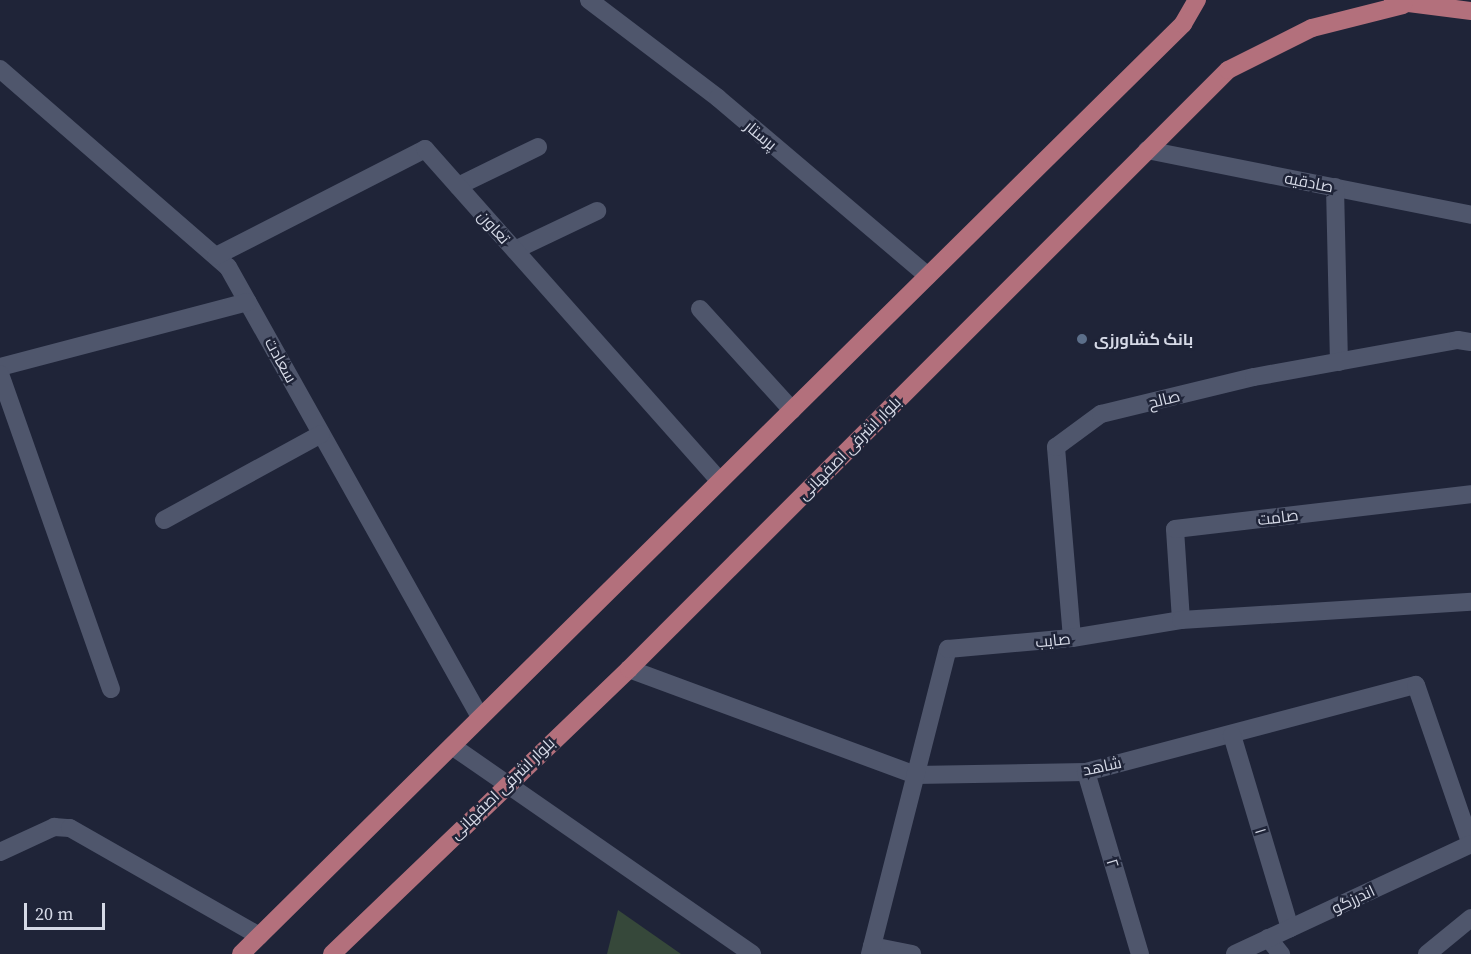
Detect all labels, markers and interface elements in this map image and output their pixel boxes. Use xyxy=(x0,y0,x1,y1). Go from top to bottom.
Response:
street label: پرستار xyxy=(741,116,781,154)
street label: صادقیه xyxy=(1283,168,1335,196)
street label: تعاون xyxy=(474,206,514,248)
place label: بانک کشاورزی xyxy=(1094,329,1193,349)
marker: بانک کشاورزی xyxy=(1075,332,1089,346)
street label: سعادت xyxy=(261,334,301,386)
street label: صالح xyxy=(1146,386,1182,412)
street label: بلوار اشرفی اصفهانی xyxy=(793,392,905,504)
street label: صامت xyxy=(1256,505,1300,529)
street label: صایب xyxy=(1035,629,1071,651)
street label: بلوار اشرفی اصفهانی xyxy=(446,733,558,843)
street label: شاهد xyxy=(1081,753,1123,779)
street label: ۱ xyxy=(1251,826,1271,836)
street label: ۲ xyxy=(1103,856,1123,870)
street label: اندرزگو xyxy=(1328,881,1378,917)
scale bar xyxy=(27,891,108,929)
text: 20 m xyxy=(35,901,73,926)

